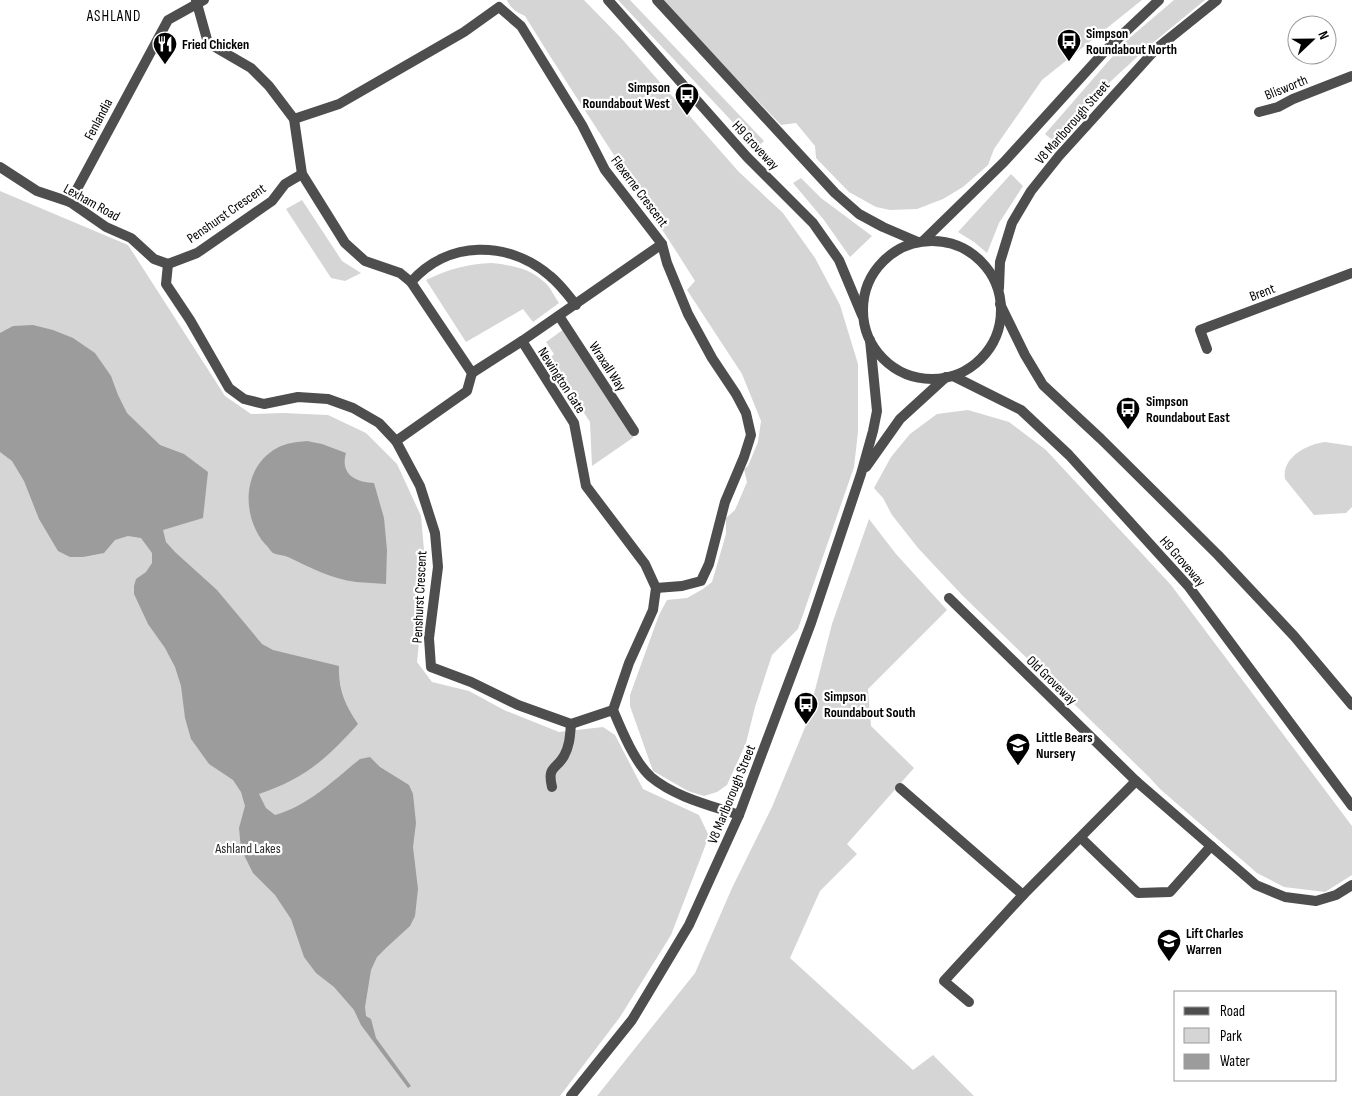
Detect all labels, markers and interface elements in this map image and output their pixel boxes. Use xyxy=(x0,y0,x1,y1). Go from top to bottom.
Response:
district label: ASHLAND xyxy=(86,7,141,26)
north arrow xyxy=(1287,15,1337,65)
place label: Simpson Roundabout North xyxy=(1086,25,1177,58)
bus stop icon: Simpson Roundabout North xyxy=(1056,28,1082,62)
text: N xyxy=(1314,29,1333,42)
restaurant icon: Fried Chicken xyxy=(152,31,178,65)
place label: Fried Chicken xyxy=(182,36,249,53)
street label: Blisworth xyxy=(1262,71,1310,104)
street label: V8 Marlborough Street xyxy=(1031,77,1113,168)
place label: Simpson Roundabout West xyxy=(582,79,670,112)
bus stop icon: Simpson Roundabout West xyxy=(674,82,700,116)
street label: Fenlandia xyxy=(80,96,116,143)
street label: H9 Groveway xyxy=(729,117,783,174)
street label: Flexerne Crescent xyxy=(607,152,672,230)
street label: Lexham Road xyxy=(61,180,123,225)
street label: Penshurst Crescent xyxy=(184,180,269,247)
street label: Brent xyxy=(1247,280,1277,305)
street label: Wraxall Way xyxy=(585,338,630,395)
street label: Newington Gate xyxy=(534,344,589,416)
place label: Simpson Roundabout East xyxy=(1146,393,1230,426)
bus stop icon: Simpson Roundabout East xyxy=(1115,396,1141,430)
street label: H9 Groveway xyxy=(1156,533,1210,590)
street label: Penshurst Crescent xyxy=(409,550,430,644)
street label: Old Groveway xyxy=(1023,652,1081,709)
place label: Simpson Roundabout South xyxy=(824,688,916,721)
bus stop icon: Simpson Roundabout South xyxy=(793,691,819,725)
place label: Little Bears Nursery xyxy=(1036,729,1093,762)
school or university icon: Little Bears Nursery xyxy=(1005,732,1031,766)
street label: V8 Marlborough Street xyxy=(704,742,759,846)
park label: Ashland Lakes xyxy=(214,840,281,857)
place label: Lift Charles Warren xyxy=(1186,925,1243,958)
school or university icon: Lift Charles Warren xyxy=(1156,928,1182,962)
legend xyxy=(1174,991,1337,1081)
text: Road xyxy=(1220,1002,1245,1021)
text: Park xyxy=(1220,1027,1242,1046)
text: Water xyxy=(1220,1052,1251,1071)

